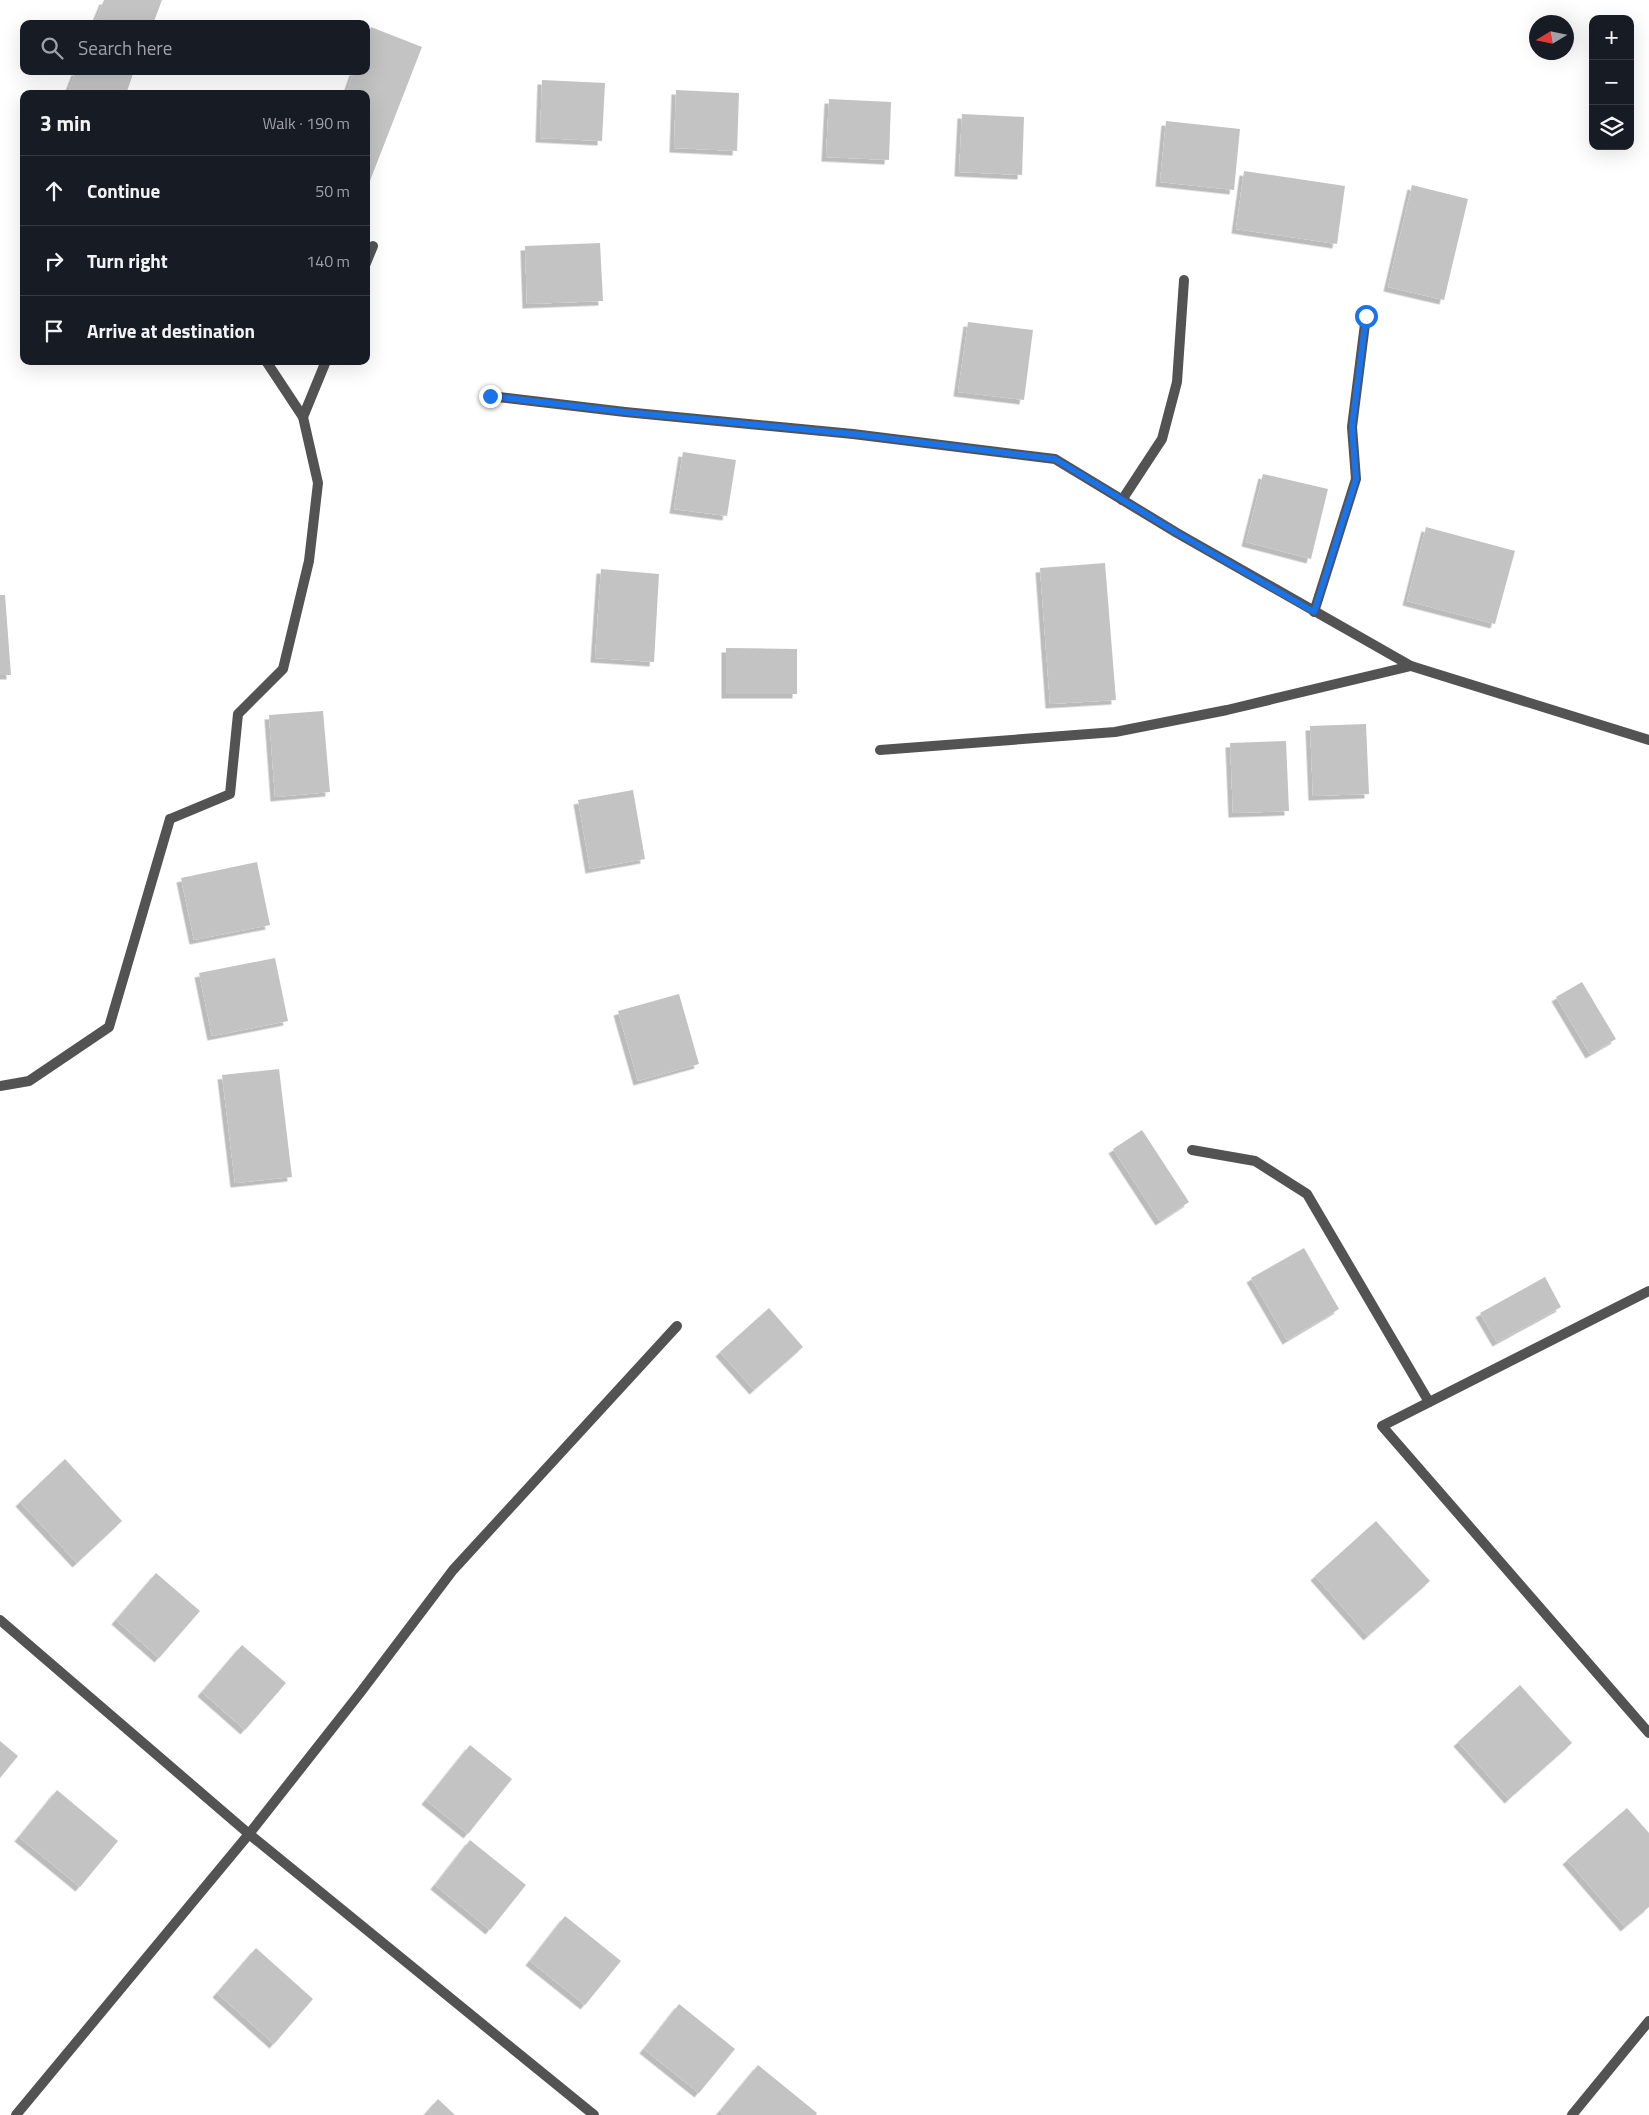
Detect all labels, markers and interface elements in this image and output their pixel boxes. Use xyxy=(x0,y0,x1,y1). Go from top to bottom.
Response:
north arrow xyxy=(1529,15,1574,60)
map controls xyxy=(1589,15,1634,150)
button: + xyxy=(1589,15,1634,60)
search box xyxy=(20,20,370,75)
text: Search here xyxy=(78,33,172,62)
icon: search xyxy=(38,34,66,62)
button: − xyxy=(1589,60,1634,105)
button: layers xyxy=(1589,105,1634,150)
text: 3 min xyxy=(40,107,91,139)
text: Walk · 190 m xyxy=(262,111,350,135)
text: Continue xyxy=(87,176,160,205)
icon: ahead xyxy=(40,177,68,205)
text: 50 m xyxy=(315,179,350,203)
text: Turn right xyxy=(87,246,168,275)
icon: right xyxy=(40,247,68,275)
text: 140 m xyxy=(306,249,350,273)
route start xyxy=(1355,305,1378,328)
text: Arrive at destination xyxy=(87,316,255,345)
icon: arrive xyxy=(40,317,68,345)
route end xyxy=(479,385,502,408)

